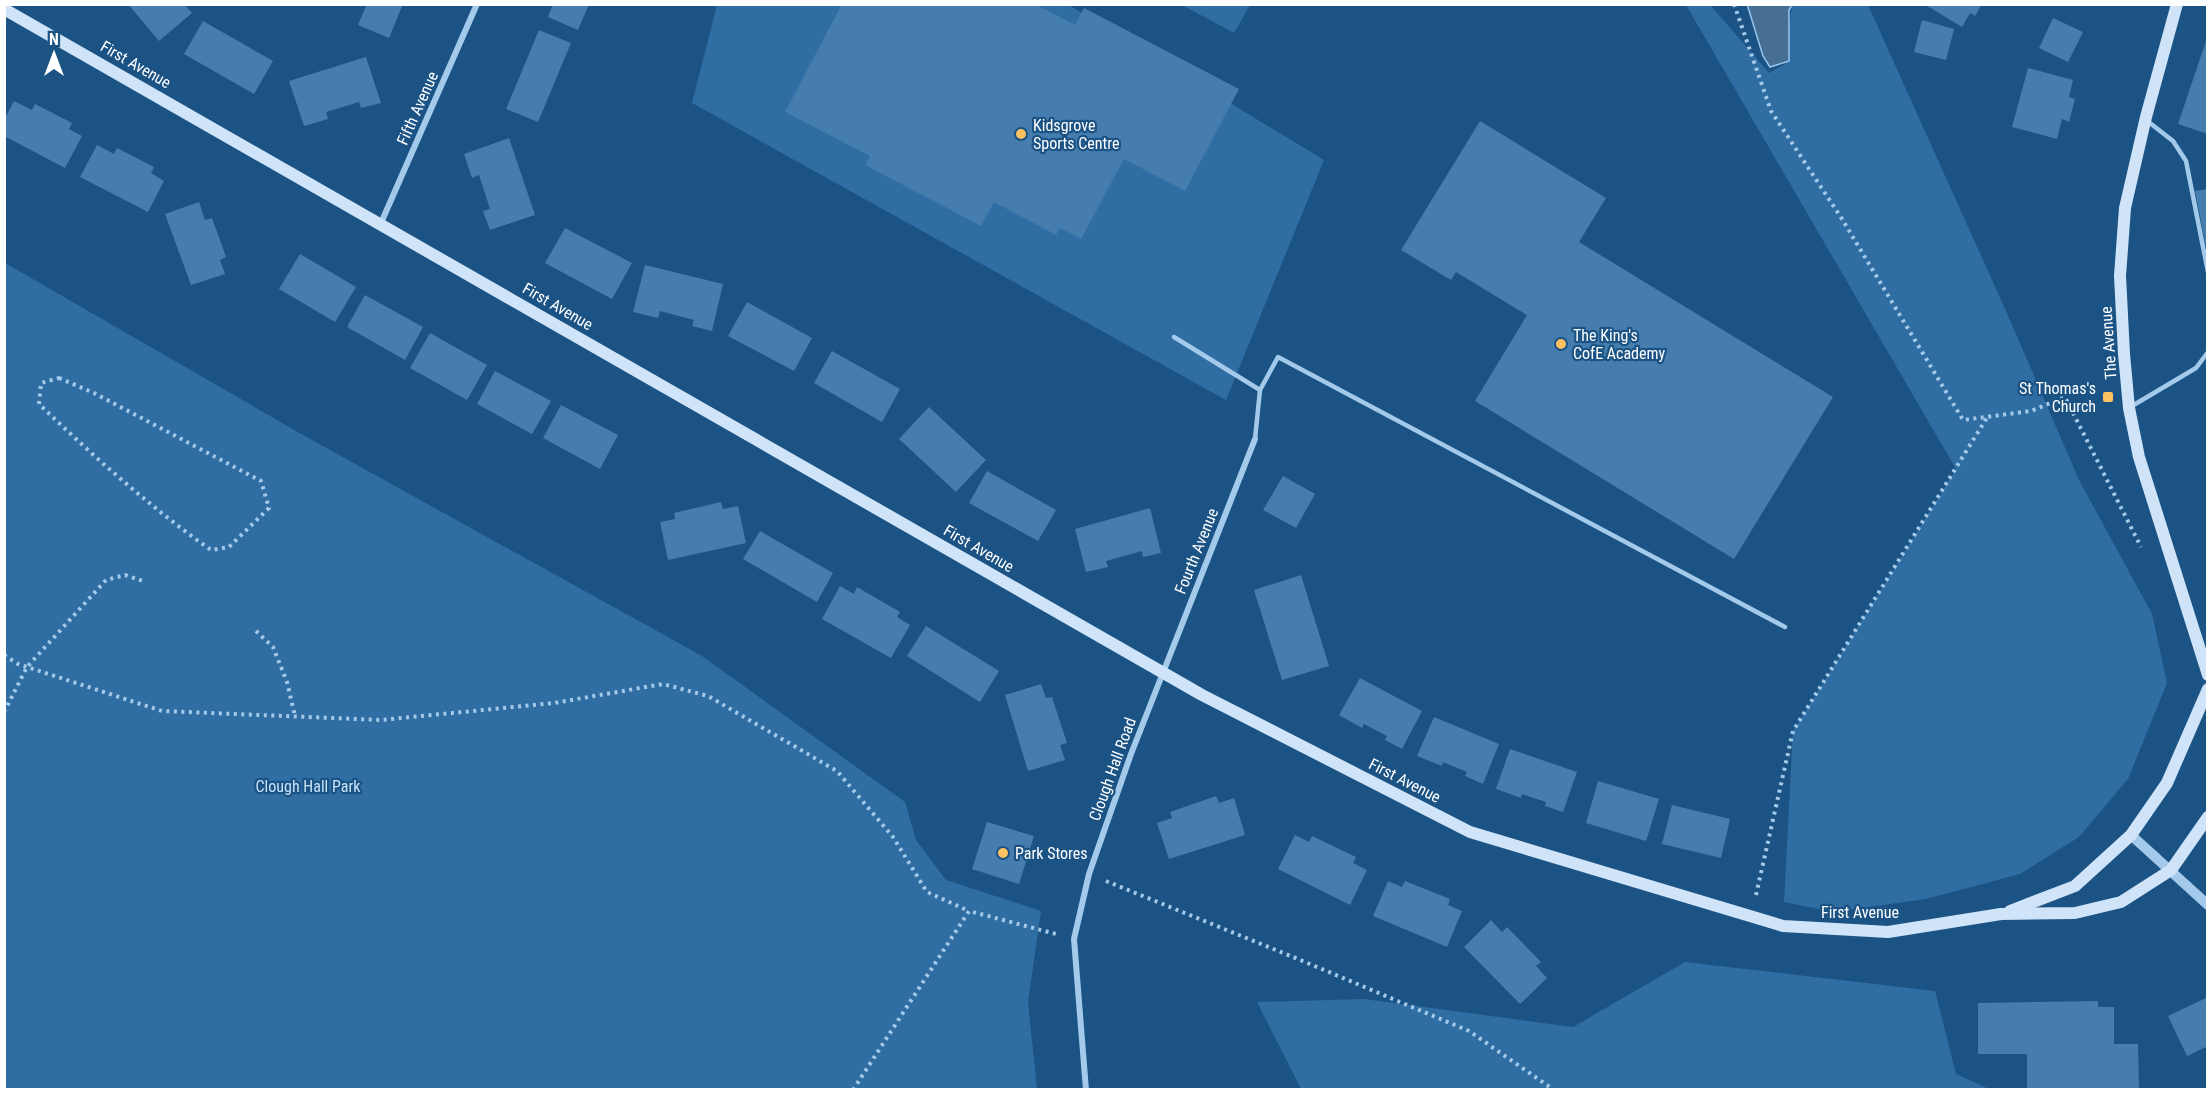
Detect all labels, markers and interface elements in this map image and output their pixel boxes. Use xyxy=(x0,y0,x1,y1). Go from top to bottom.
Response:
north arrow xyxy=(24,24,84,84)
text: N xyxy=(49,30,59,49)
street label: First Avenue xyxy=(97,37,174,92)
street label: Fifth Avenue xyxy=(393,68,442,148)
place label: Kidsgrove Sports Centre xyxy=(1033,116,1119,153)
marker: Kidsgrove Sports Centre xyxy=(1014,127,1028,141)
street label: First Avenue xyxy=(519,279,596,334)
street label: The Avenue xyxy=(2096,306,2121,380)
place label: The King's CofE Academy xyxy=(1573,326,1666,363)
marker: The King's CofE Academy xyxy=(1554,337,1568,351)
place label: St Thomas's Church xyxy=(2019,379,2096,416)
marker: St Thomas's Church xyxy=(2101,390,2115,404)
street label: Fourth Avenue xyxy=(1171,506,1222,597)
street label: First Avenue xyxy=(940,521,1017,576)
street label: Clough Hall Road xyxy=(1085,715,1140,823)
street label: First Avenue xyxy=(1366,754,1444,807)
park label: Clough Hall Park xyxy=(256,777,361,796)
place label: Park Stores xyxy=(1015,844,1088,863)
marker: Park Stores xyxy=(996,846,1010,860)
street label: First Avenue xyxy=(1821,903,1899,922)

